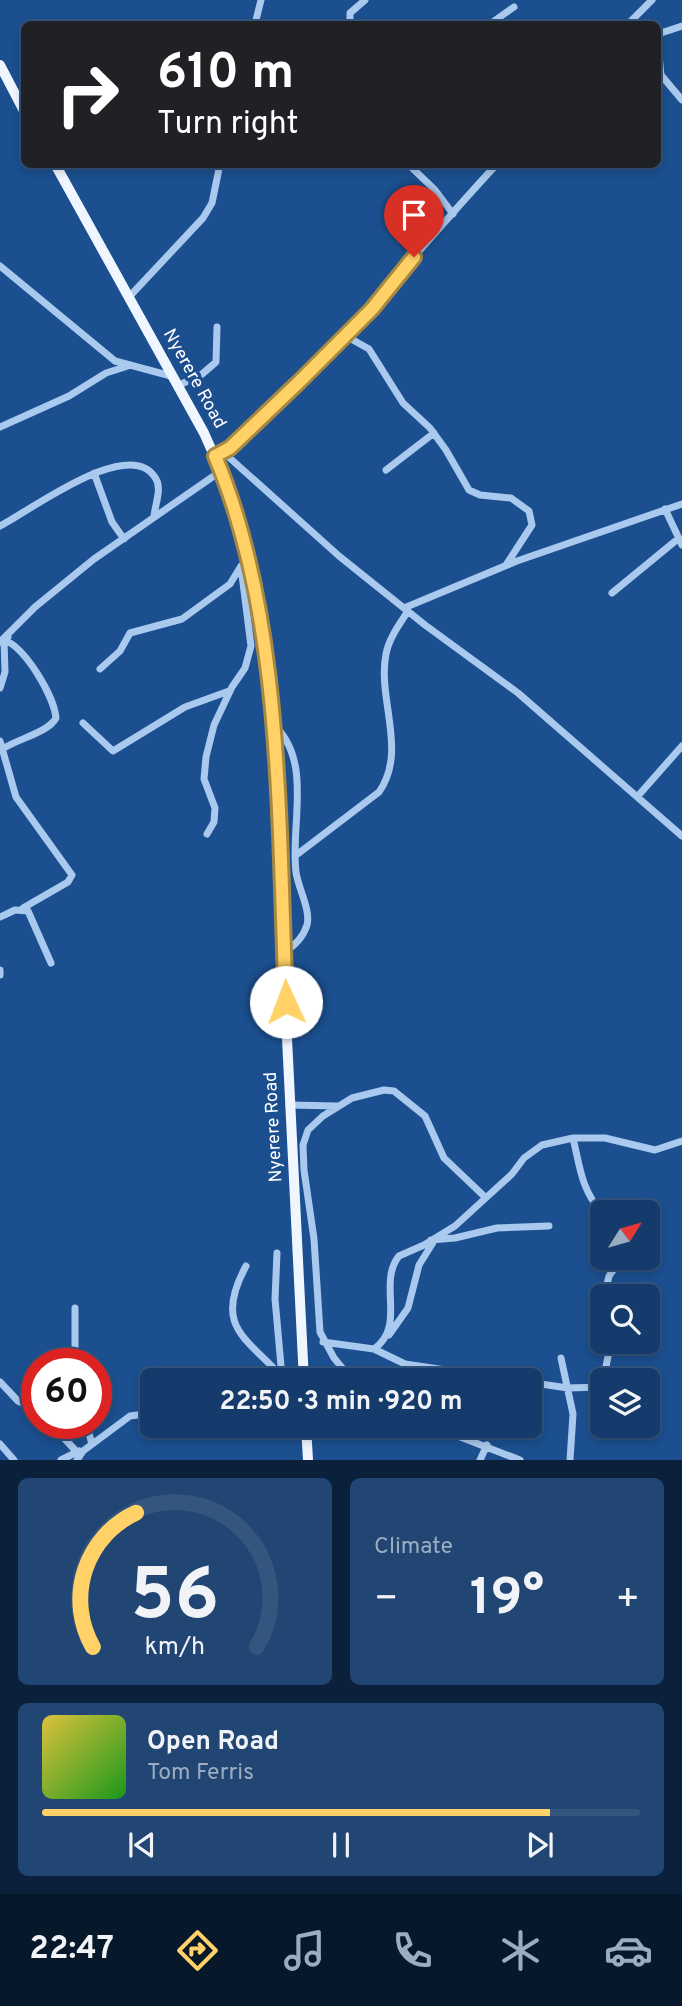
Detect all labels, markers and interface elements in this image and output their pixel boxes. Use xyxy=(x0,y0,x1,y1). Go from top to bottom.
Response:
text: 610 m xyxy=(157,44,294,106)
icon: right xyxy=(42,49,133,140)
text: Turn right xyxy=(157,105,299,145)
pin xyxy=(384,185,444,257)
icon: arrive xyxy=(395,196,433,234)
street label: Nyerere Road xyxy=(157,325,231,433)
position arrow xyxy=(249,965,323,1039)
street label: Nyerere Road xyxy=(260,1071,288,1183)
north arrow xyxy=(590,1200,660,1270)
map controls xyxy=(590,1200,660,1438)
button: search xyxy=(590,1284,660,1354)
speed limit sign: 60 xyxy=(21,1348,112,1439)
button: layers xyxy=(590,1368,660,1438)
text: 22:50 · 3 min · 920 m xyxy=(220,1386,462,1419)
text: Climate xyxy=(374,1533,453,1562)
text: 56 xyxy=(130,1554,220,1646)
text: 19° xyxy=(470,1567,544,1633)
text: − xyxy=(374,1576,399,1625)
text: + xyxy=(615,1576,640,1625)
text: km/h xyxy=(145,1632,205,1664)
text: Open Road xyxy=(147,1726,279,1759)
text: Tom Ferris xyxy=(147,1759,254,1788)
icon: previous xyxy=(123,1826,161,1864)
icon: pause xyxy=(322,1826,360,1864)
icon: next xyxy=(521,1826,559,1864)
icon: directions xyxy=(173,1926,222,1975)
icon: music xyxy=(280,1926,329,1975)
icon: phone xyxy=(388,1926,437,1975)
icon: climate xyxy=(496,1926,545,1975)
icon: car xyxy=(604,1926,653,1975)
text: 22:47 xyxy=(29,1930,114,1970)

